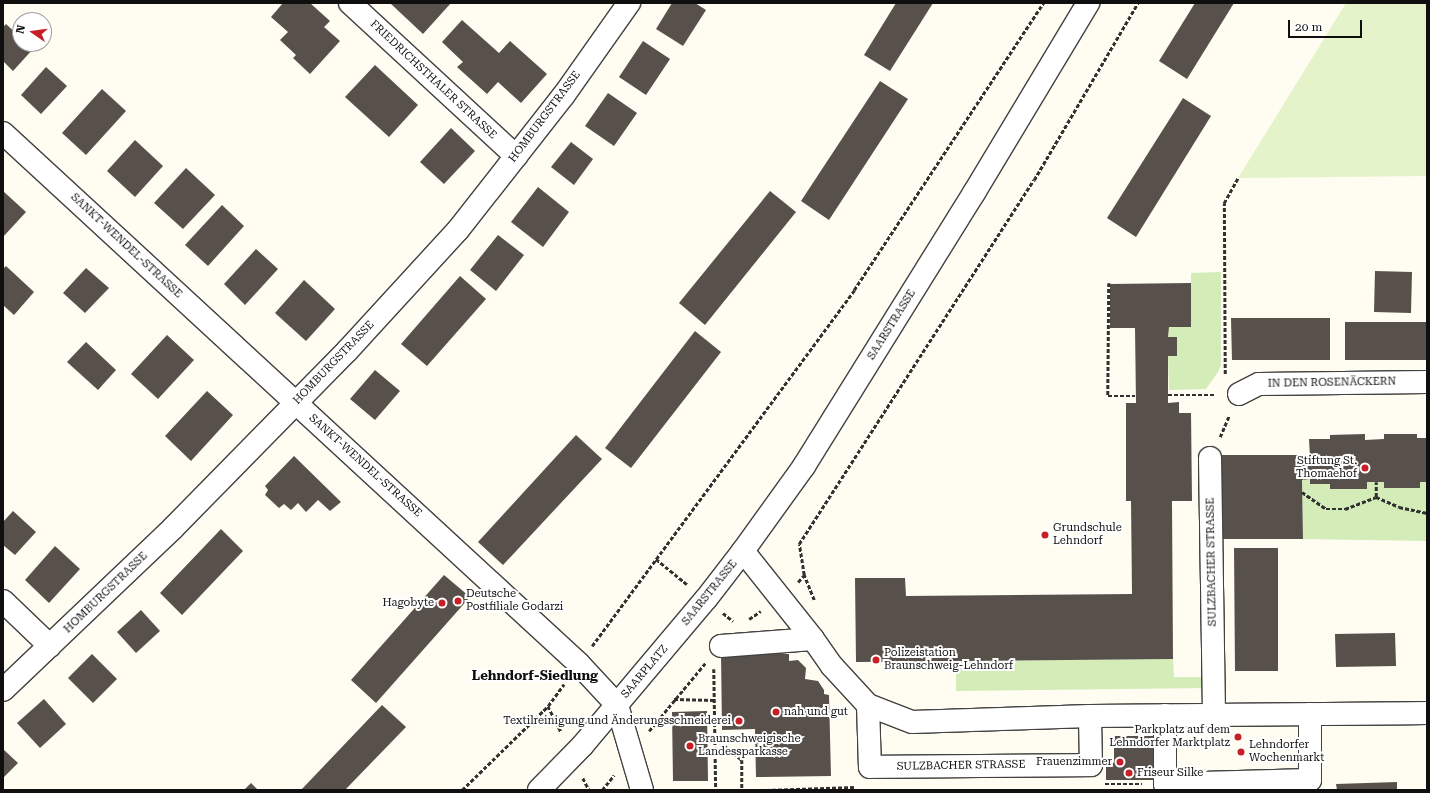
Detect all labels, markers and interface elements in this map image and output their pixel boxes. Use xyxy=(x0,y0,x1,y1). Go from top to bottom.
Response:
north arrow xyxy=(12,12,52,52)
scale bar xyxy=(1290,12,1364,38)
street label: FRIEDRICHSTHALER STRASSE xyxy=(367,18,499,142)
text: 20 m xyxy=(1295,20,1322,34)
text: N xyxy=(14,24,28,35)
street label: HOMBURGSTRASSE xyxy=(506,69,584,165)
street label: SANKT-WENDEL-STRASSE xyxy=(68,191,184,301)
street label: SAARSTRASSE xyxy=(865,287,919,363)
street label: HOMBURGSTRASSE xyxy=(291,319,377,407)
street label: IN DEN ROSENÄCKERN xyxy=(1268,375,1396,391)
street label: SANKT-WENDEL-STRASSE xyxy=(306,412,424,520)
place label: Stiftung St. Thomaehof xyxy=(1296,455,1357,481)
marker: Stiftung St. Thomaehof xyxy=(1360,463,1370,473)
street label: SULZBACHER STRASSE xyxy=(1204,497,1220,627)
place label: Grundschule Lehndorf xyxy=(1053,522,1122,548)
marker: Grundschule Lehndorf xyxy=(1040,530,1050,540)
street label: HOMBURGSTRASSE xyxy=(62,550,150,636)
street label: SAARSTRASSE xyxy=(680,558,740,628)
place label: Deutsche Postfiliale Godarzi xyxy=(466,588,563,614)
place label: Hagobyte xyxy=(383,596,434,610)
marker: Deutsche Postfiliale Godarzi xyxy=(453,596,463,606)
marker: Hagobyte xyxy=(437,598,447,608)
street label: SAARPLATZ xyxy=(619,643,671,701)
place label: Polizeistation Braunschweig-Lehndorf xyxy=(884,647,1013,673)
marker: Polizeistation Braunschweig-Lehndorf xyxy=(871,655,881,665)
district label: Lehndorf-Siedlung xyxy=(472,668,598,684)
place label: nah und gut xyxy=(784,705,848,719)
marker: nah und gut xyxy=(771,707,781,717)
place label: Textilreinigung und Änderungsschneiderei xyxy=(503,714,731,728)
marker: Textilreinigung und Änderungsschneiderei xyxy=(734,716,744,726)
place label: Parkplatz auf dem Lehndorfer Marktplatz xyxy=(1109,724,1230,750)
marker: Parkplatz auf dem Lehndorfer Marktplatz xyxy=(1233,732,1243,742)
place label: Braunschweigische Landessparkasse xyxy=(698,733,801,759)
place label: Lehndorfer Wochenmarkt xyxy=(1249,739,1324,765)
marker: Braunschweigische Landessparkasse xyxy=(685,741,695,751)
marker: Lehndorfer Wochenmarkt xyxy=(1236,747,1246,757)
place label: Frauenzimmer xyxy=(1036,755,1112,769)
marker: Frauenzimmer xyxy=(1115,757,1125,767)
street label: SULZBACHER STRASSE xyxy=(896,758,1026,774)
place label: Friseur Silke xyxy=(1137,766,1203,780)
marker: Friseur Silke xyxy=(1124,768,1134,778)

